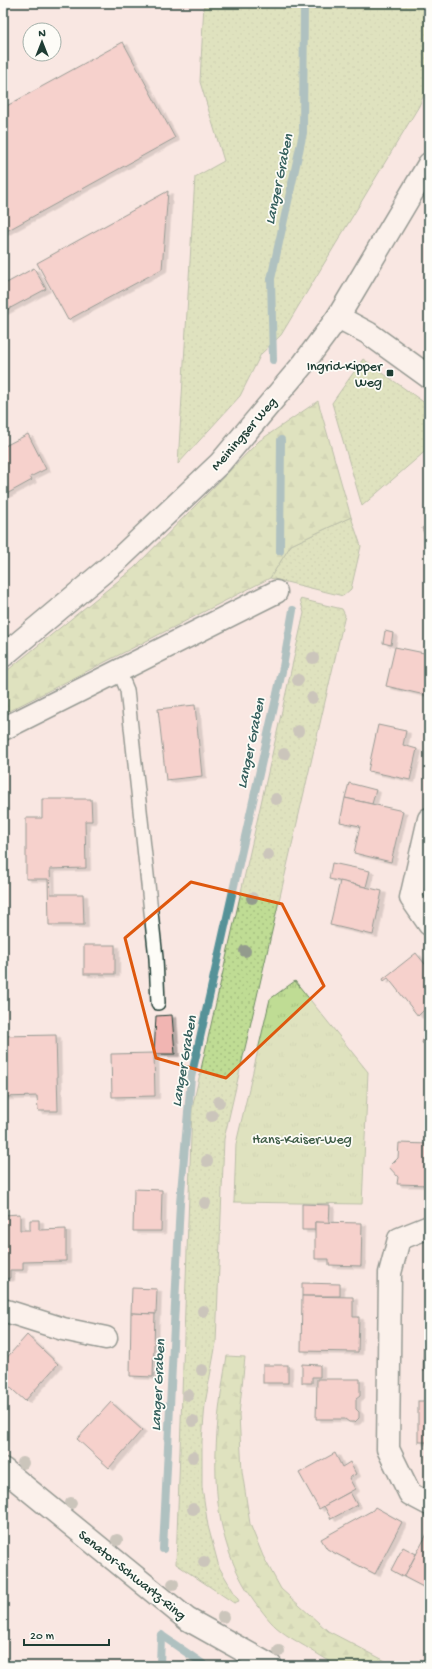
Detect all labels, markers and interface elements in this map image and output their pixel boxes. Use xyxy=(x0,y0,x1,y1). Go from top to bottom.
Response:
north arrow xyxy=(22,22,62,62)
text: N xyxy=(38,28,46,40)
water label: Langer Graben xyxy=(262,132,299,226)
place label: Ingrid-Kipper Weg xyxy=(307,359,383,392)
marker: Ingrid-Kipper Weg xyxy=(385,368,395,378)
street label: Meiningser Weg xyxy=(208,394,282,475)
water label: Langer Graben xyxy=(234,696,271,790)
water label: Langer Graben xyxy=(168,1014,202,1108)
park label: Hans-Kaiser-Weg xyxy=(252,1132,352,1149)
water label: Langer Graben xyxy=(148,1338,170,1432)
street label: Senator-Schwartz-Ring xyxy=(74,1527,189,1625)
scale bar xyxy=(24,1621,109,1647)
text: 20 m xyxy=(30,1630,55,1644)

